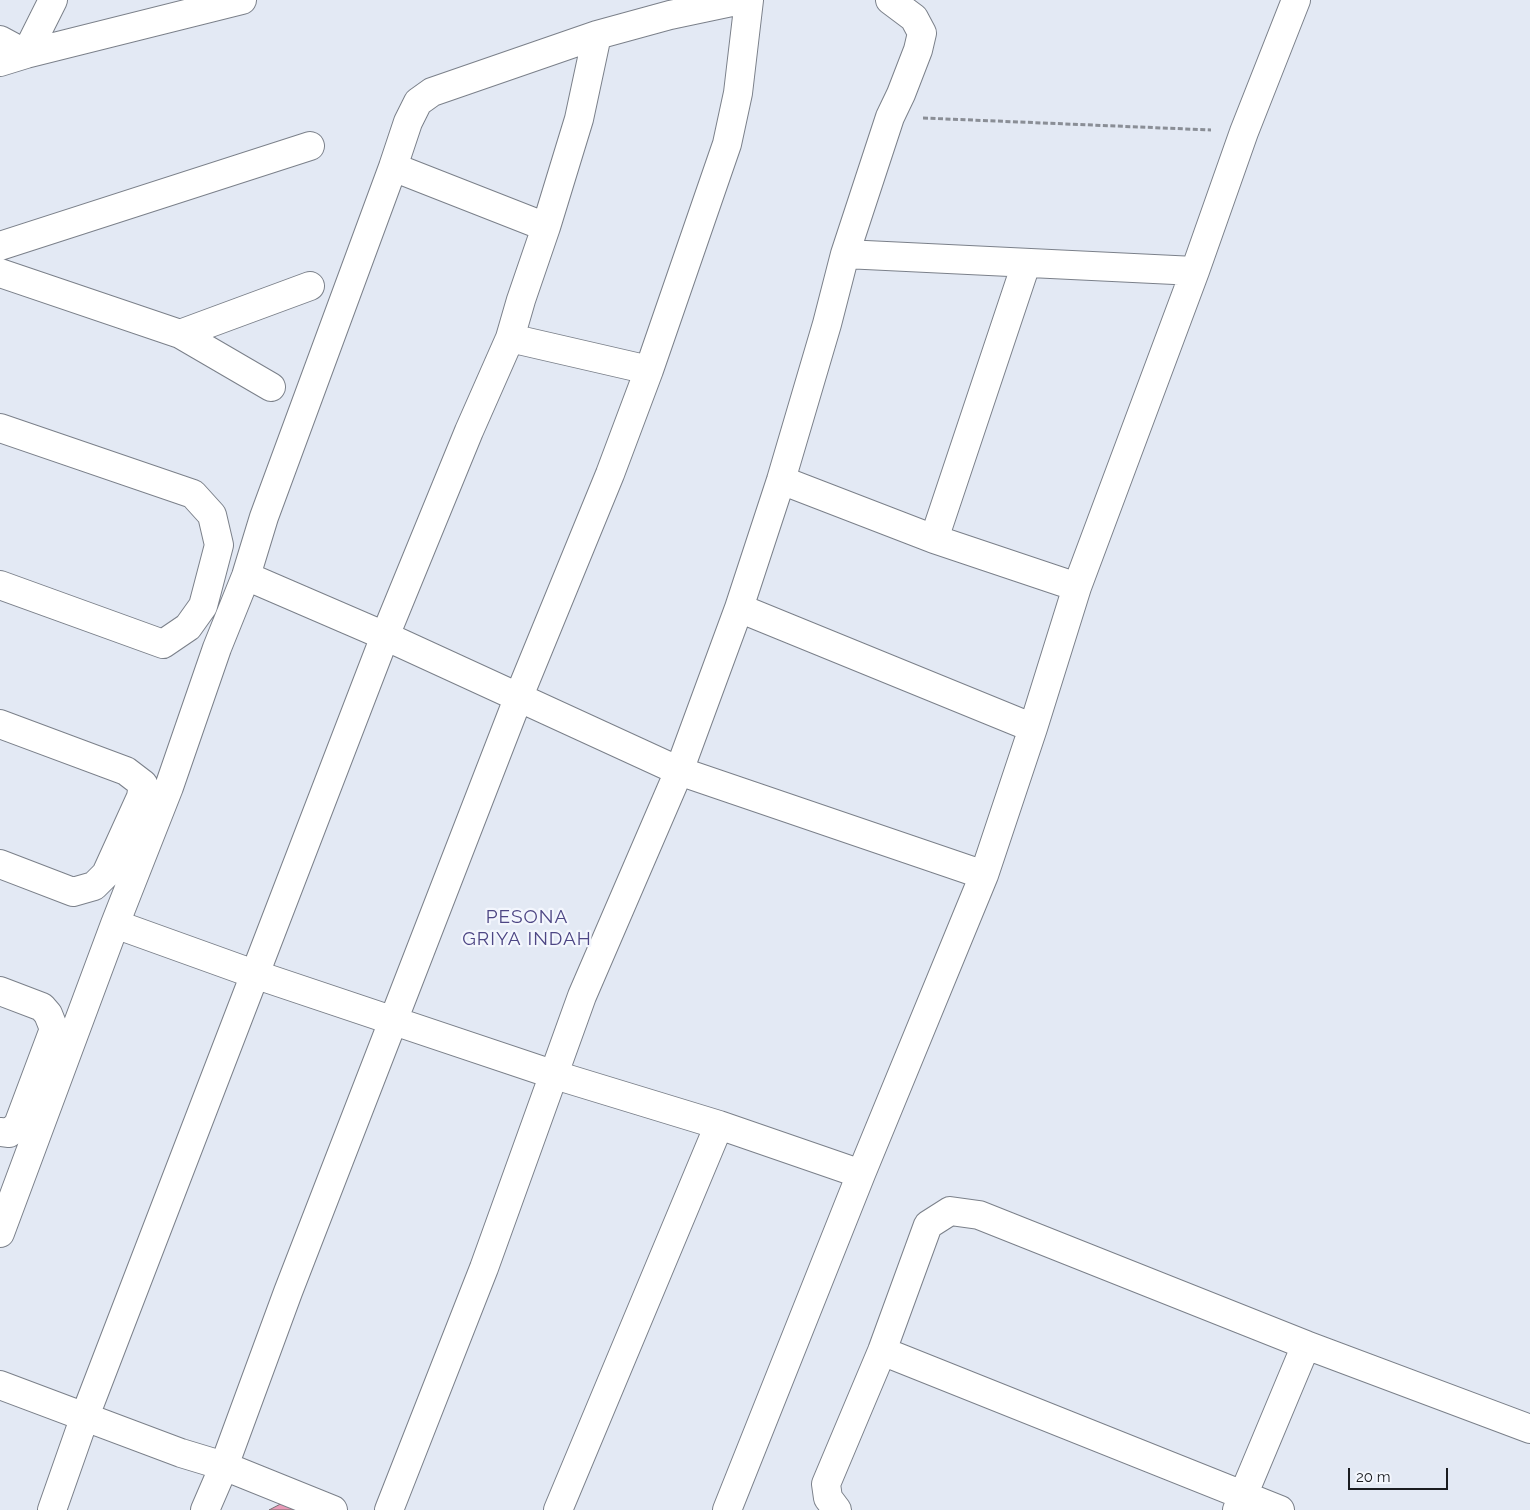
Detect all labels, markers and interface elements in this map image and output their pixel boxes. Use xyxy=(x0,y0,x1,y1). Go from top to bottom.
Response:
district label: PESONA GRIYA INDAH xyxy=(461,906,593,950)
scale bar xyxy=(1350,1458,1450,1490)
text: 20 m xyxy=(1356,1468,1391,1486)

